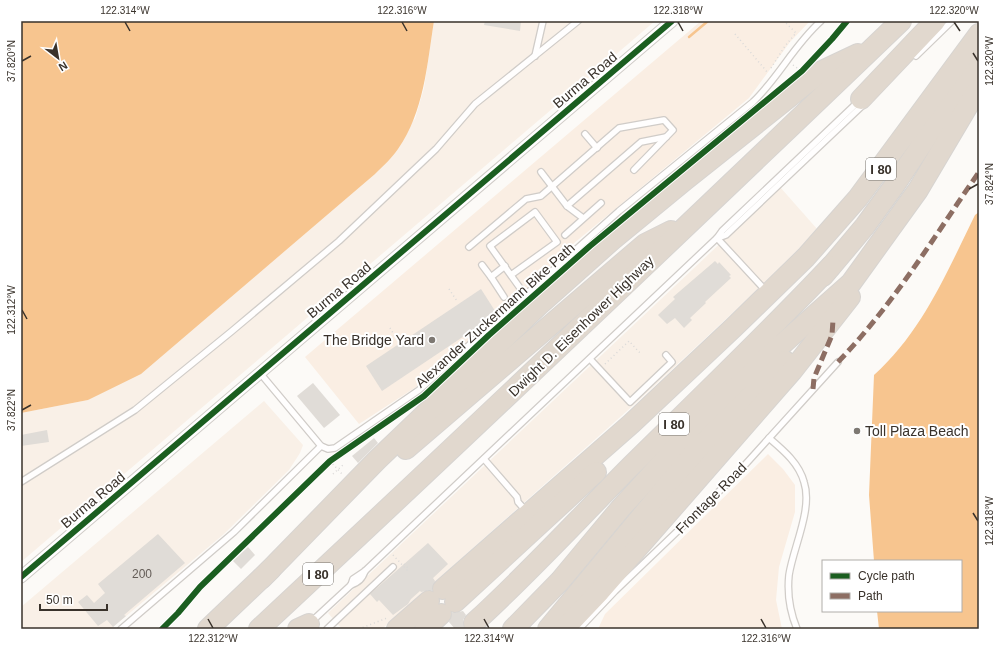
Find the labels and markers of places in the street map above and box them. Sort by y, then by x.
place label: The Bridge Yard [323,332,424,348]
marker: The Bridge Yard [427,335,437,345]
place label: Toll Plaza Beach [865,423,969,439]
marker: Toll Plaza Beach [852,426,862,436]

